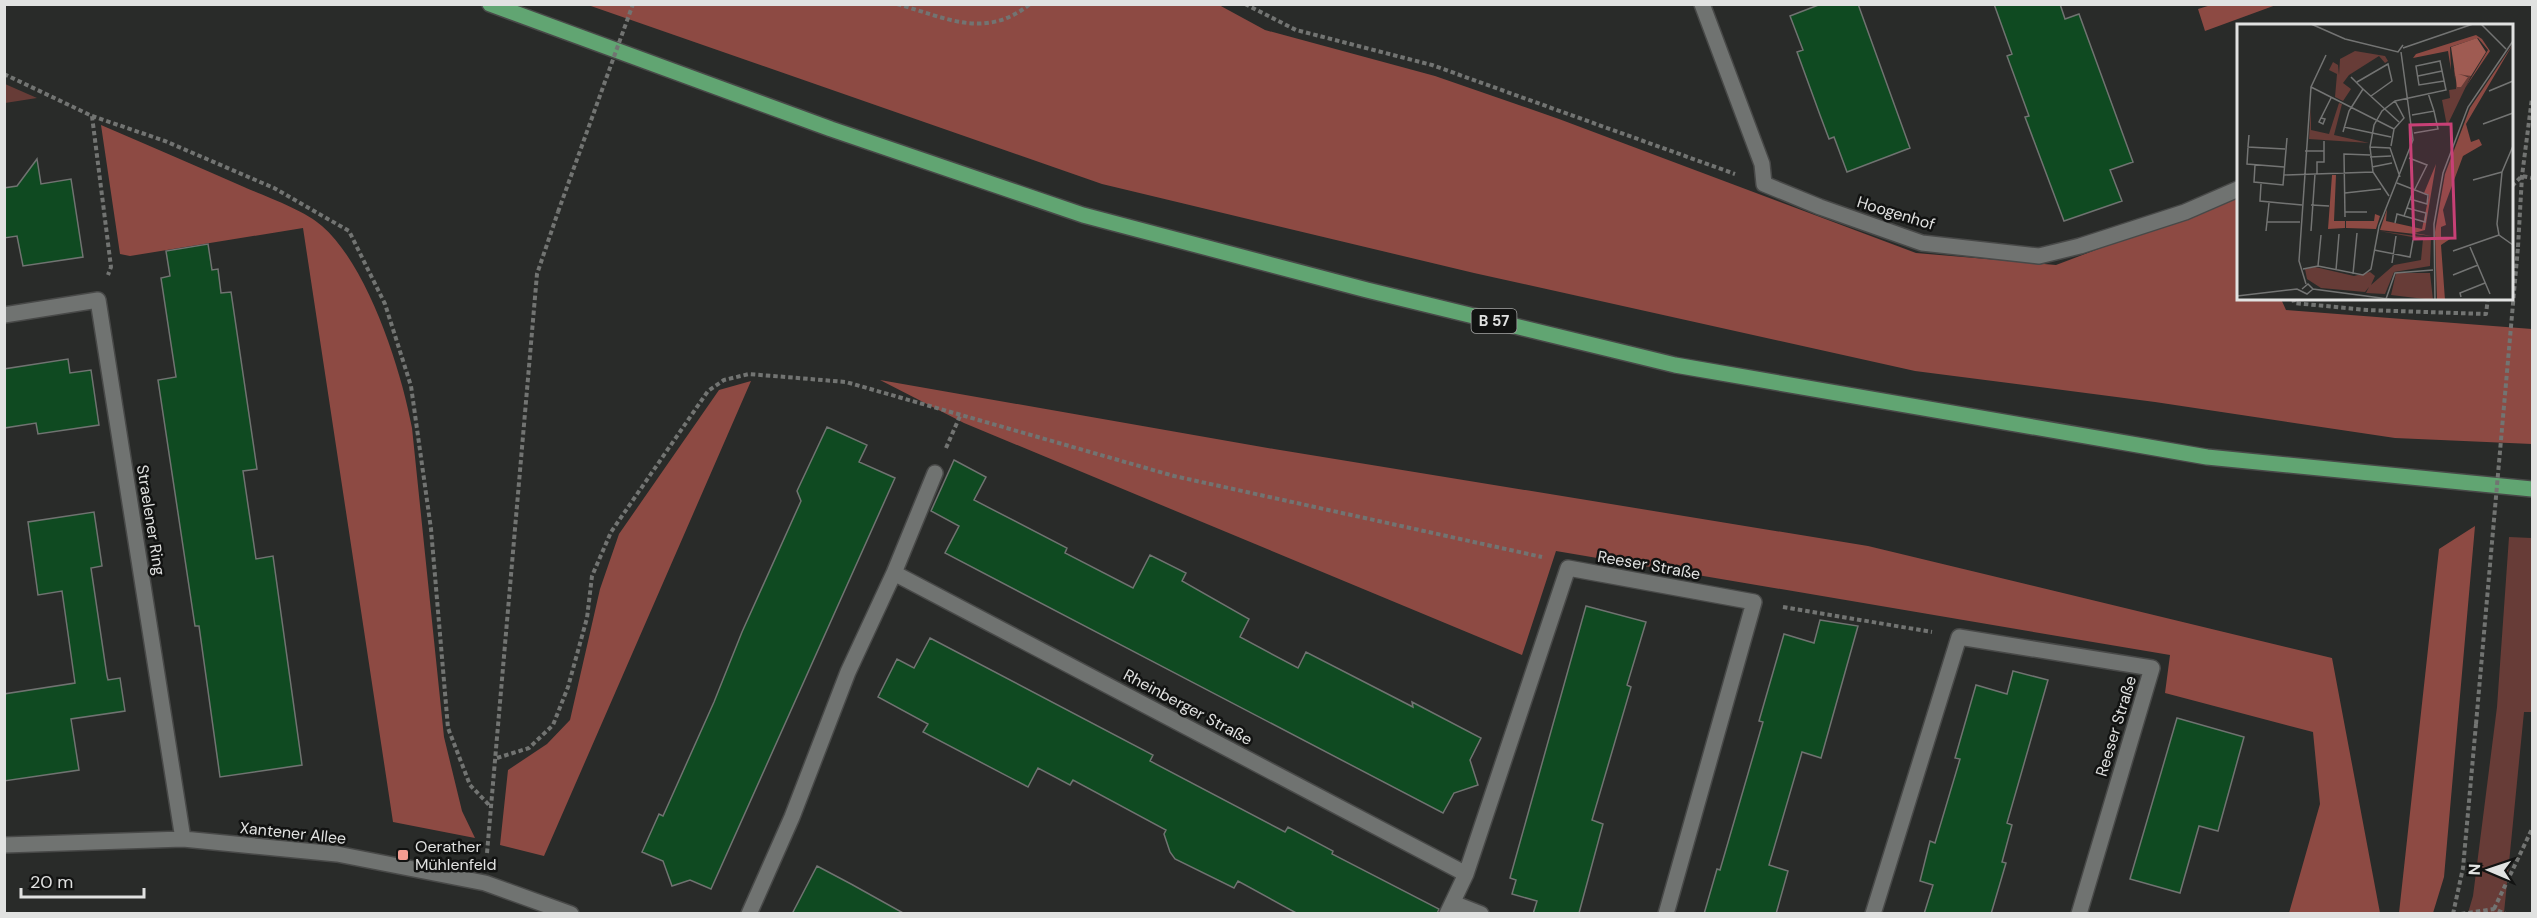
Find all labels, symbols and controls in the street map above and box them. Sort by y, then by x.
inset map [2237,24,2513,300]
street label: Hoogenhof [1854,191,1938,235]
road number: B 57 [1472,309,1516,333]
street label: Straelener Ring [132,463,170,577]
street label: Reeser Straße [1596,546,1702,584]
street label: Rheinberger Straße [1120,664,1256,750]
street label: Reeser Straße [2091,673,2141,779]
street label: Xantener Allee [239,817,347,849]
place label: Oerather Mühlenfeld [415,836,496,875]
north arrow [2459,840,2519,900]
marker: Oerather Mühlenfeld [396,848,410,862]
scale bar [21,861,144,899]
text: N [2464,863,2485,876]
text: 20 m [30,870,73,894]

